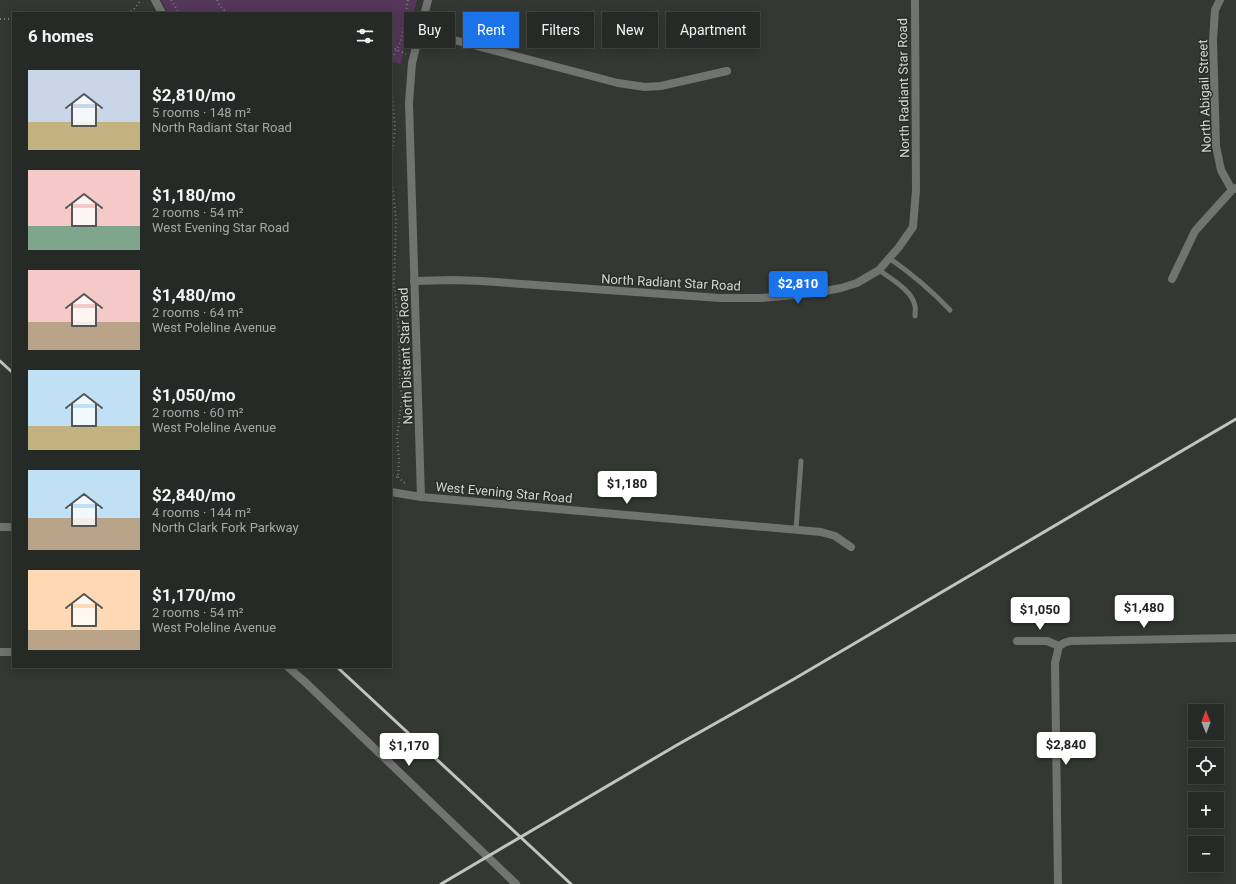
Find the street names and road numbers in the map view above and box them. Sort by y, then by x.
street label: North Radiant Star Road [895,18,912,158]
street label: North Abigail Street [1195,39,1214,153]
street label: North Radiant Star Road [601,271,741,294]
street label: North Distant Star Road [396,287,415,425]
street label: West Evening Star Road [435,479,573,506]

